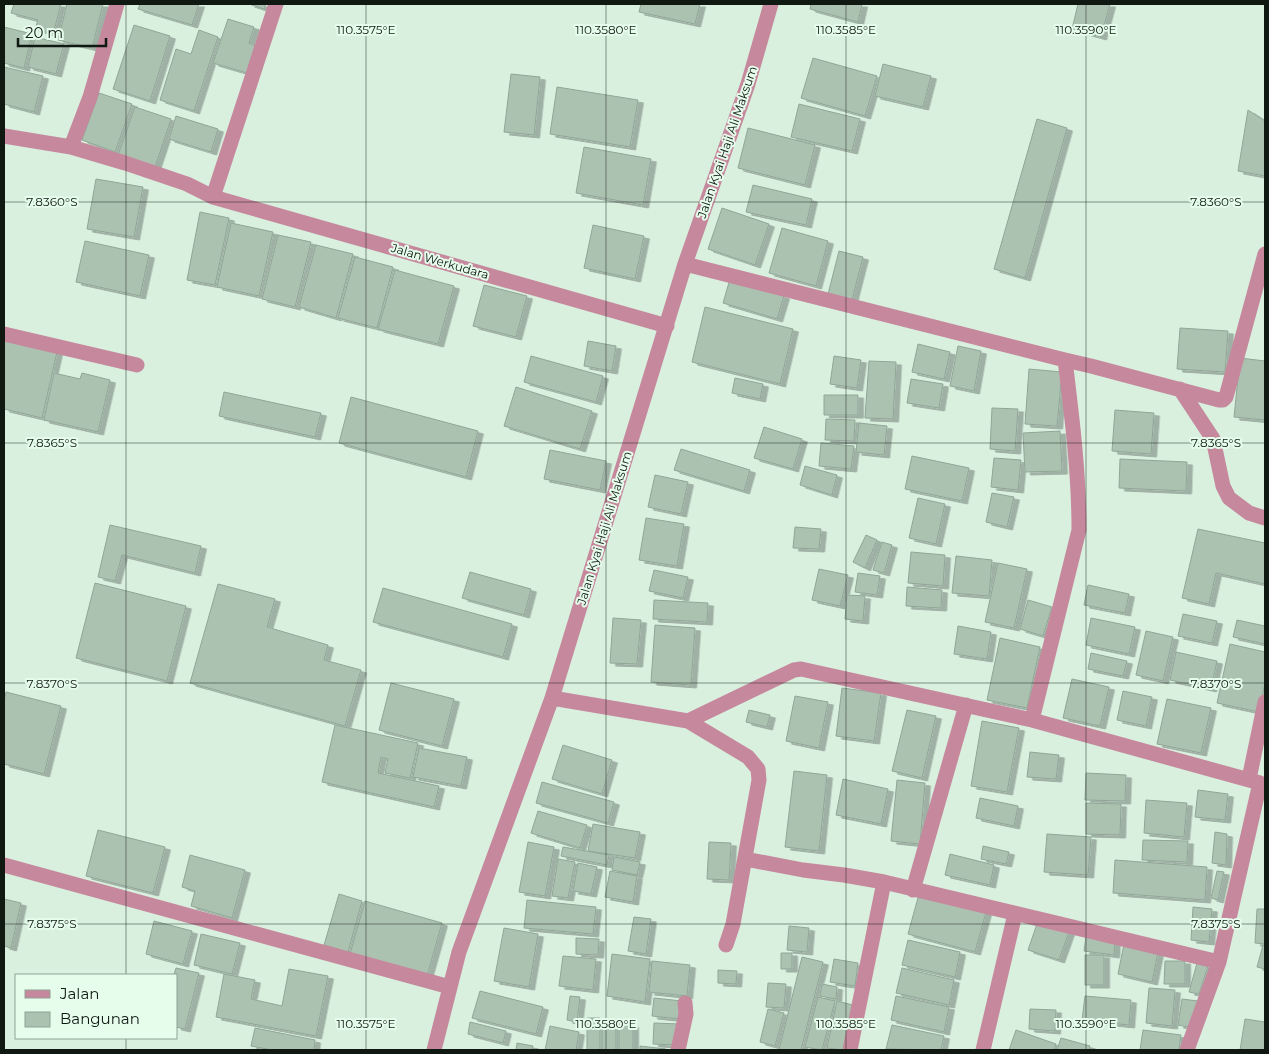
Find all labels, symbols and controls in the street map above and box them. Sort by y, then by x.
scale bar [18,15,105,47]
text: 110.3575°E [337,22,395,37]
text: 110.3580°E [575,22,637,37]
text: 110.3585°E [816,22,876,37]
text: 110.3590°E [1056,22,1116,37]
text: 20 m [25,23,63,42]
street label: Jalan Kyai Haji Ali Maksum [694,64,760,221]
text: 7.8360°S [26,194,78,209]
text: 7.8360°S [1190,194,1242,209]
street label: Jalan Werkudara [388,240,491,282]
text: 7.8365°S [27,435,77,450]
text: 7.8365°S [1191,435,1241,450]
street label: Jalan Kyai Haji Ali Maksum [573,449,635,608]
text: 7.8370°S [27,676,77,691]
text: 7.8370°S [1191,676,1241,691]
text: 7.8375°S [27,916,77,931]
text: 7.8375°S [1191,916,1241,931]
legend [15,974,178,1039]
text: Jalan [59,984,99,1003]
text: Bangunan [60,1009,140,1028]
text: 110.3575°E [337,1016,395,1031]
text: 110.3580°E [575,1016,637,1031]
text: 110.3585°E [816,1016,876,1031]
text: 110.3590°E [1056,1016,1116,1031]

